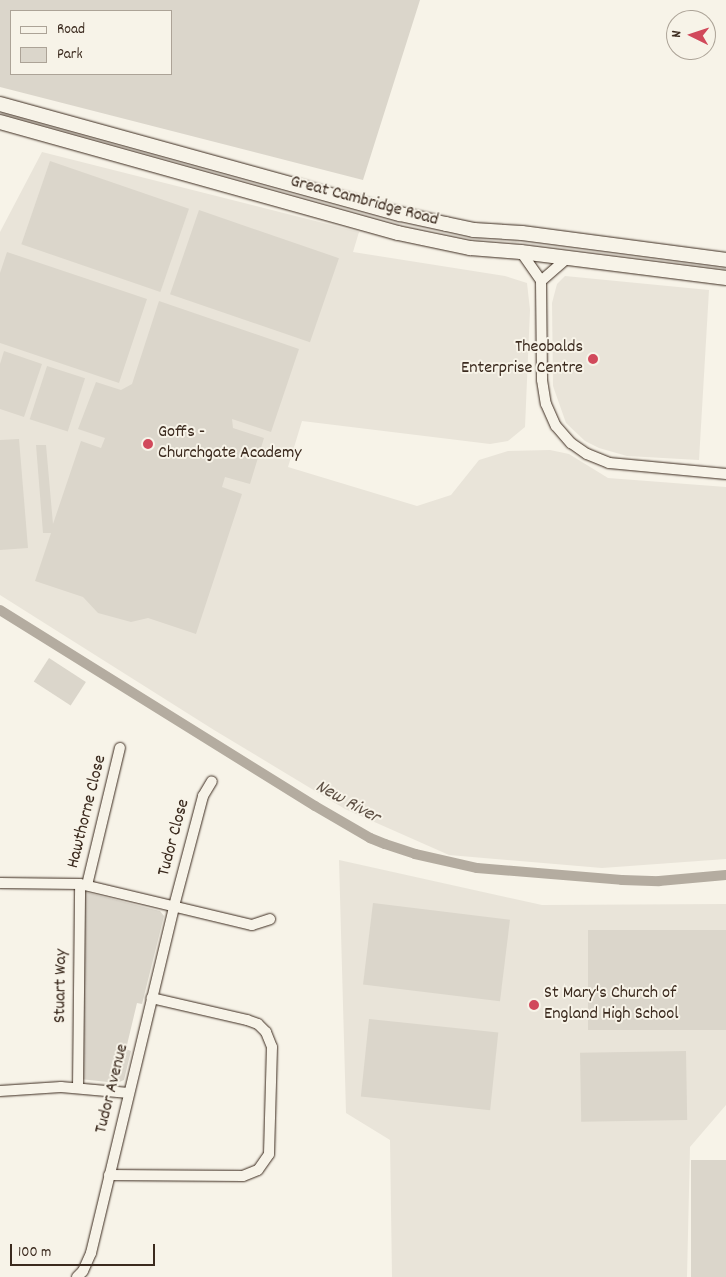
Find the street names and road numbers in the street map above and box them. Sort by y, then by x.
street label: Great Cambridge Road [288,172,440,232]
street label: Hawthorne Close [64,753,112,871]
street label: Tudor Close [154,797,196,879]
street label: Stuart Way [51,949,73,1023]
street label: Tudor Avenue [91,1042,135,1136]

